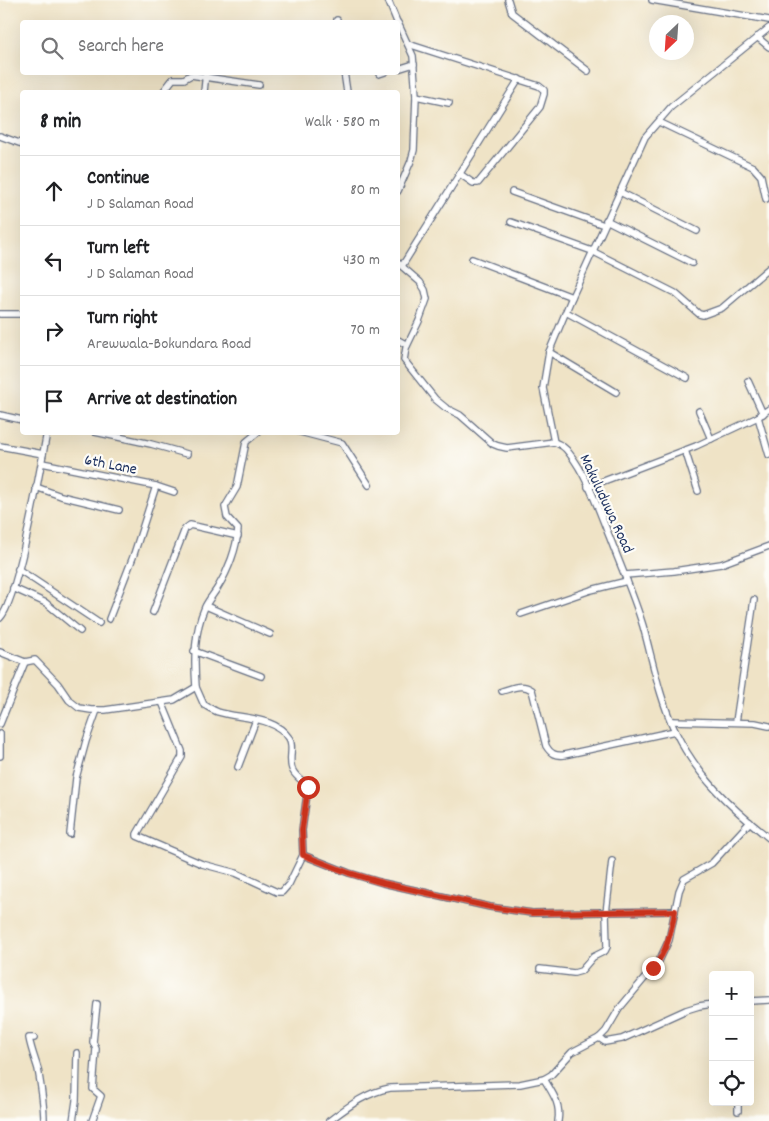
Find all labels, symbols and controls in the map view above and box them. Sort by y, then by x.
north arrow [649,15,694,60]
search box [20,20,400,75]
icon: search [38,34,66,62]
text: Search here [78,34,164,61]
text: 8 min [40,108,81,138]
text: Walk · 580 m [305,111,380,134]
text: Continue [87,166,149,193]
icon: ahead [40,177,68,205]
text: 80 m [350,179,380,202]
text: J D Salaman Road [87,193,194,216]
text: Turn left [87,236,150,263]
icon: left [40,247,68,275]
text: 430 m [343,249,380,272]
text: J D Salaman Road [87,263,194,286]
text: Turn right [87,306,158,333]
icon: right [40,317,68,345]
text: 70 m [350,319,380,342]
text: Arewwala-Bokundara Road [87,333,251,356]
icon: arrive [40,387,68,415]
text: Arrive at destination [87,387,237,414]
street label: 6th Lane [82,449,139,482]
street label: Makuluduwa Road [573,451,639,557]
route start [297,776,320,799]
route end [642,957,665,980]
map controls [709,971,754,1106]
button: + [709,971,754,1016]
button: − [709,1016,754,1061]
button: locate [709,1061,754,1106]

